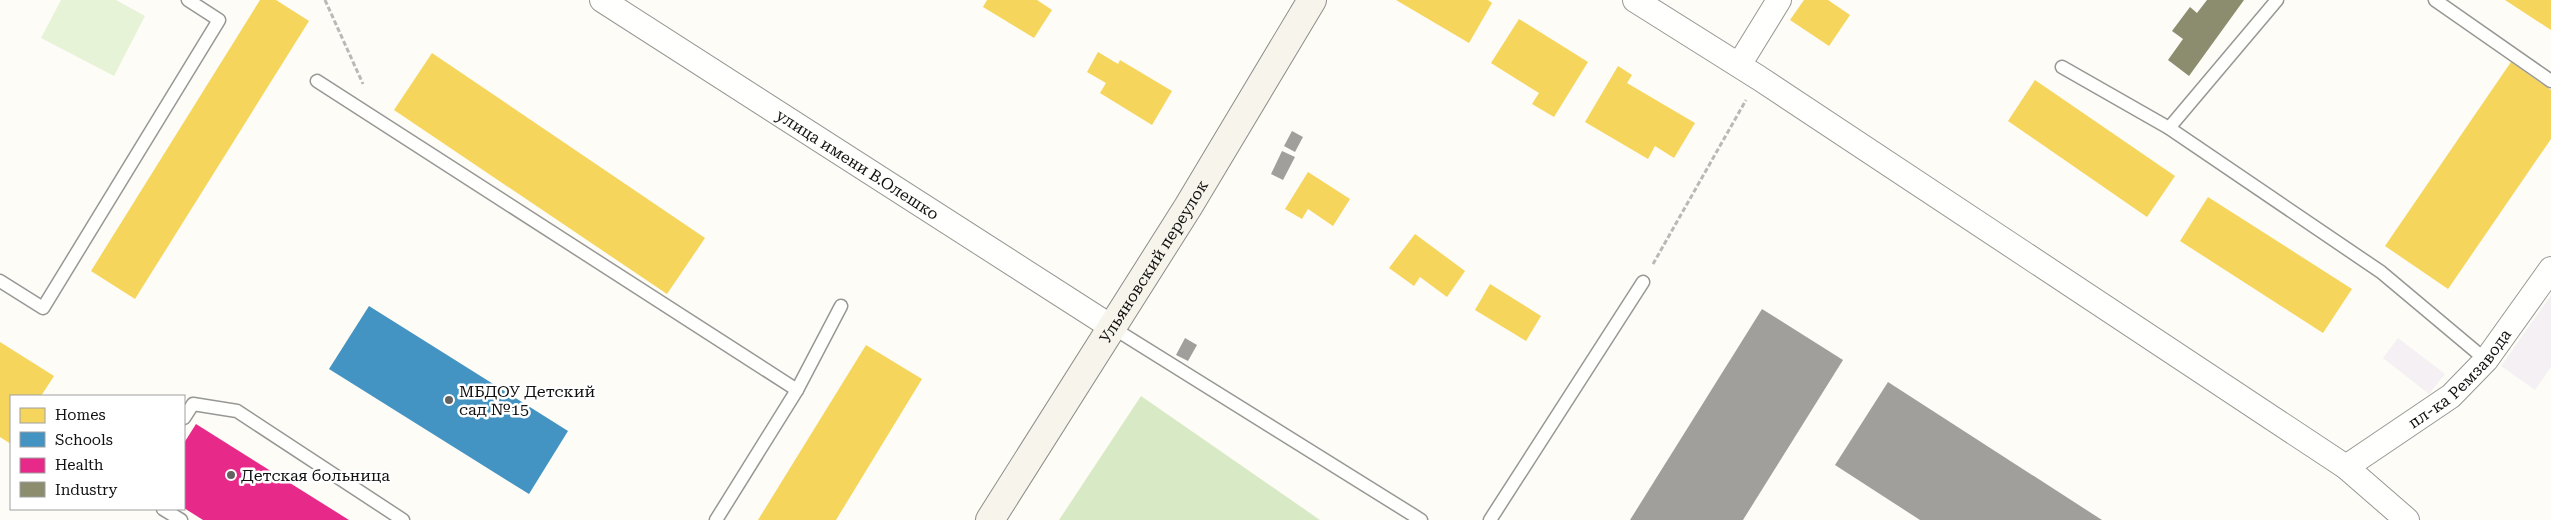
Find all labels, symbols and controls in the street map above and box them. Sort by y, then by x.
street label: улица имени В.Олешко [773,105,943,224]
street label: Ульяновский переулок [1095,177,1212,347]
street label: пл-ка Ремзавода [2405,325,2515,432]
place label: МБДОУ Детский сад №15 [459,382,595,419]
marker: МБДОУ Детский сад №15 [443,394,455,406]
legend [10,395,185,510]
text: Homes [55,406,106,424]
text: Schools [55,431,113,449]
text: Health [55,456,104,474]
place label: Детская больница [241,466,390,485]
marker: Детская больница [225,469,237,481]
text: Industry [55,481,117,499]

